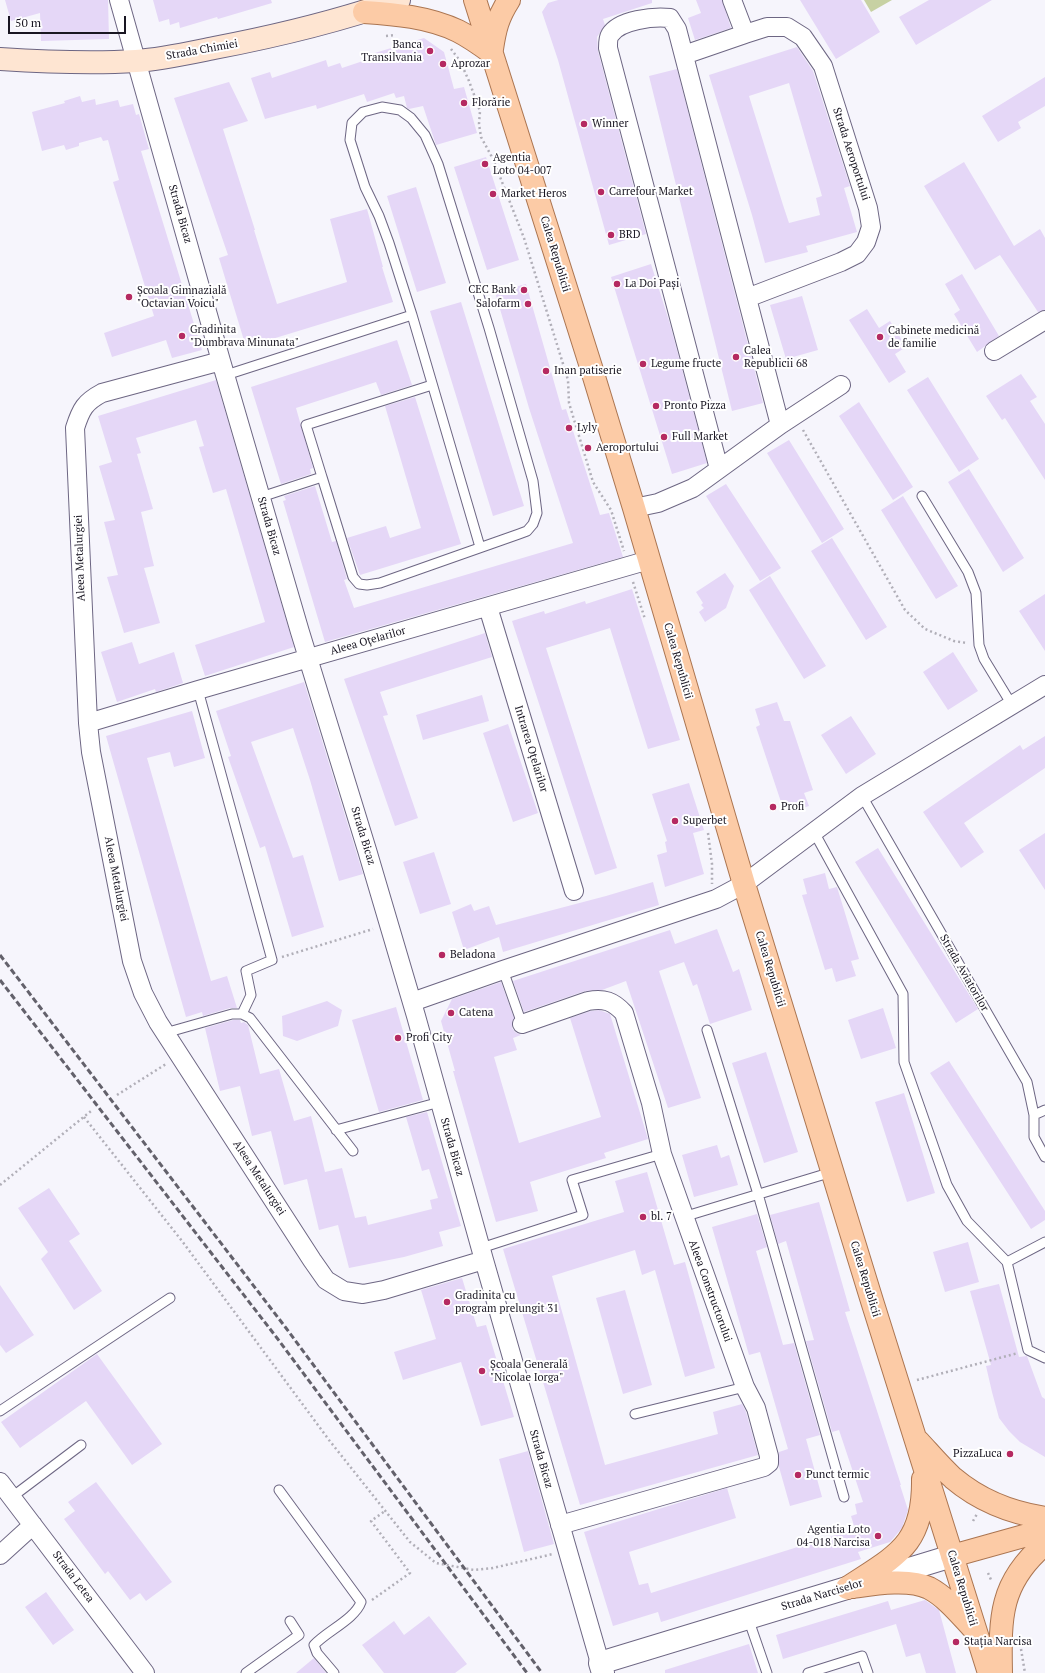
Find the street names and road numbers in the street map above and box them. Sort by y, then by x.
street label: Strada Chimiei [165,37,239,63]
street label: Strada Aeroportului [830,106,872,202]
street label: Strada Bicaz [165,183,195,245]
street label: Calea Republicii [537,214,573,294]
street label: Strada Bicaz [254,495,284,557]
street label: Aleea Metalurgiei [72,514,88,602]
street label: Calea Republicii [661,621,695,701]
street label: Aleea Oțelarilor [329,624,407,658]
street label: Intrarea Oțelarilor [512,704,550,794]
street label: Strada Bicaz [348,805,378,867]
street label: Aleea Metalurgiei [101,835,131,923]
street label: Calea Republicii [752,929,788,1009]
street label: Strada Aviatorilor [937,932,991,1014]
street label: Strada Bicaz [437,1116,467,1178]
street label: Aleea Metalurgiei [230,1138,288,1218]
street label: Aleea Constructorului [685,1238,735,1344]
street label: Calea Republicii [847,1239,883,1319]
street label: Strada Bicaz [526,1428,556,1490]
street label: Calea Republicii [944,1548,980,1628]
street label: Strada Letea [49,1549,97,1605]
street label: Strada Narciselor [780,1576,864,1614]

